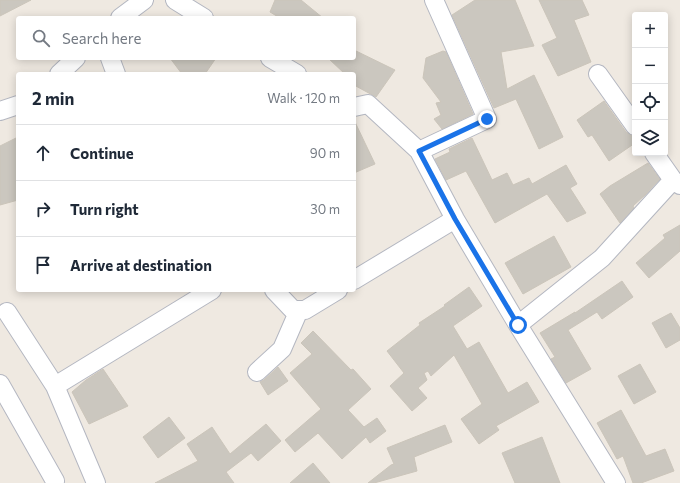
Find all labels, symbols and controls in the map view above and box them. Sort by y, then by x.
map controls [632,12,668,156]
button: + [632,12,668,48]
search box [16,16,356,60]
icon: search [30,27,52,49]
text: Search here [62,29,141,47]
button: − [632,48,668,84]
button: locate [632,84,668,120]
text: 2 min [32,88,74,109]
text: Walk · 120 m [267,90,340,106]
route end [478,110,496,128]
button: layers [632,120,668,156]
icon: ahead [32,142,54,164]
text: Continue [70,144,134,162]
text: 90 m [310,145,340,161]
icon: right [32,198,54,220]
text: Turn right [70,200,139,218]
text: 30 m [310,201,340,217]
icon: arrive [32,254,54,276]
text: Arrive at destination [70,256,212,274]
route start [509,316,527,334]

